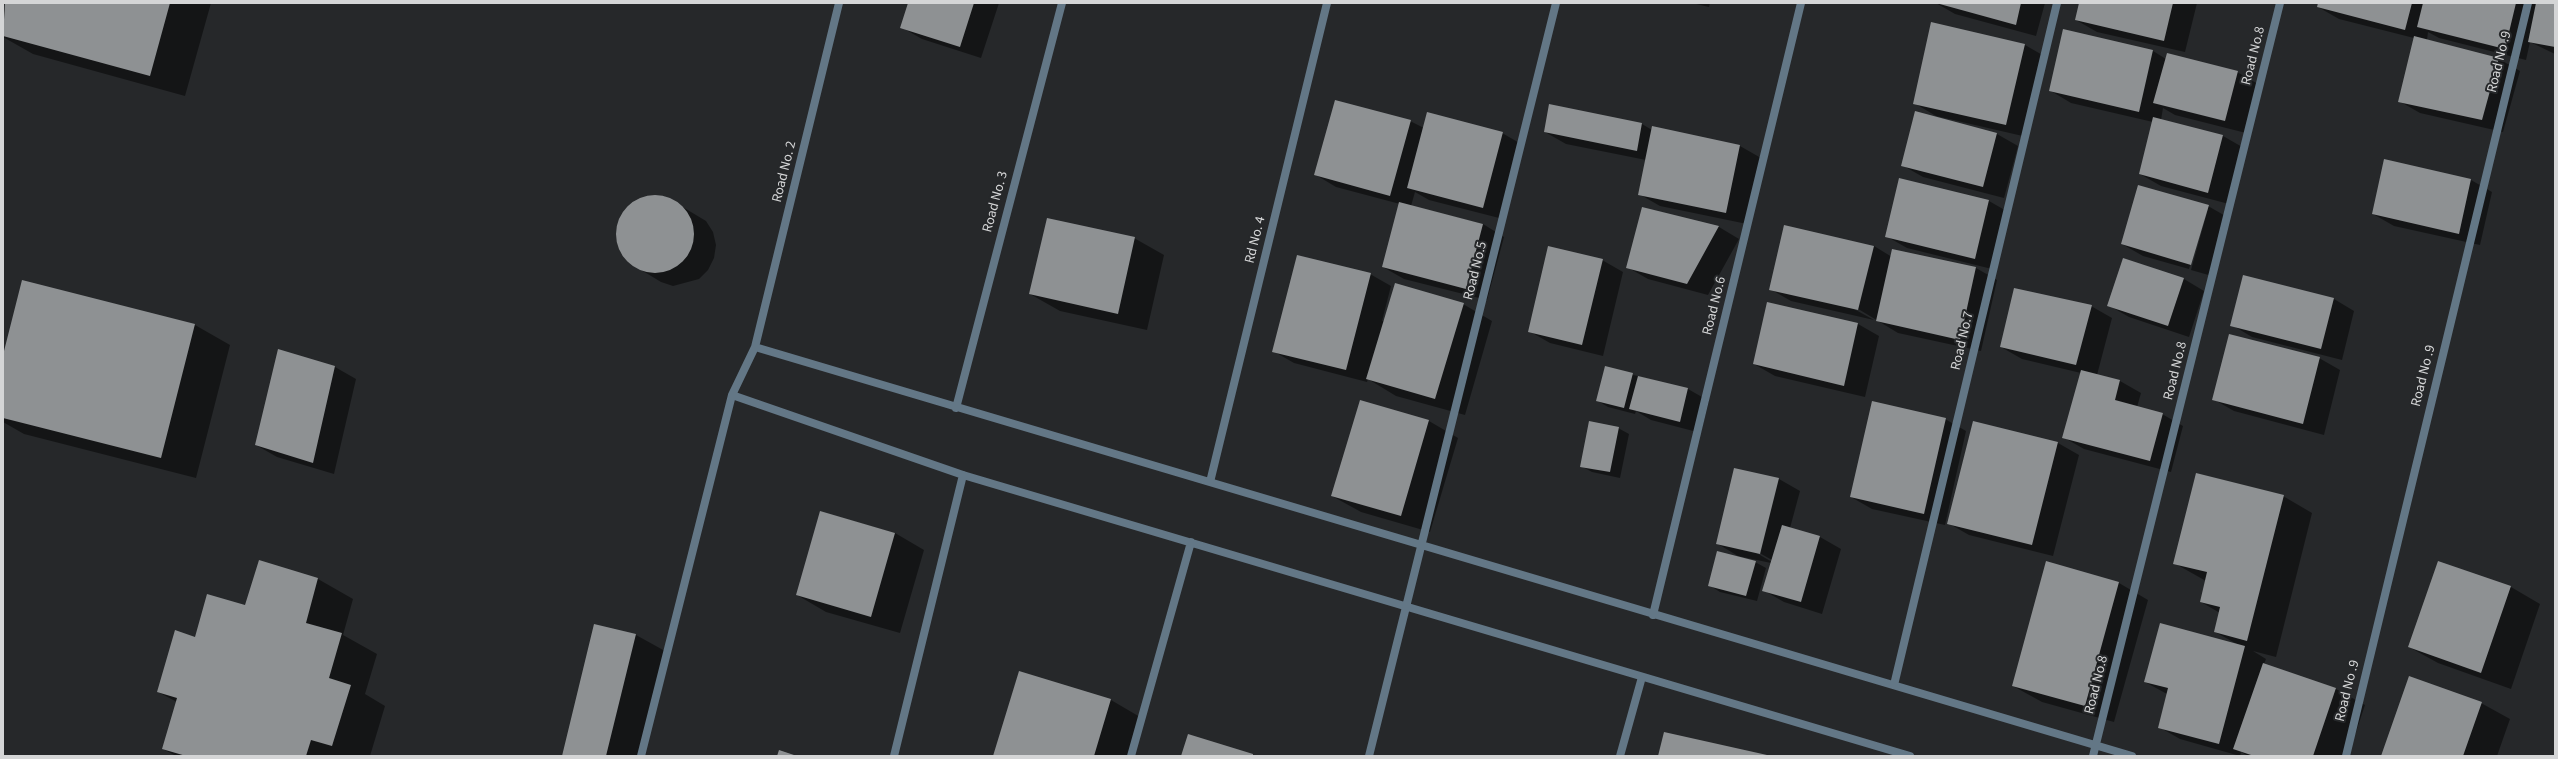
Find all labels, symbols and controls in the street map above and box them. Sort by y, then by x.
street label: Road No.8 [2239,25,2269,87]
street label: Road No .9 [2484,30,2516,94]
street label: Road No. 2 [769,140,801,204]
street label: Road No. 3 [980,170,1012,234]
street label: Rd No. 4 [1242,215,1270,265]
street label: Road No.5 [1461,240,1491,302]
street label: Road No.6 [1700,275,1730,337]
street label: Road No.7 [1948,310,1978,372]
street label: Road No.8 [2161,340,2191,402]
street label: Road No .9 [2408,344,2440,408]
street label: Road No.8 [2082,654,2112,716]
street label: Road No .9 [2332,659,2364,723]

